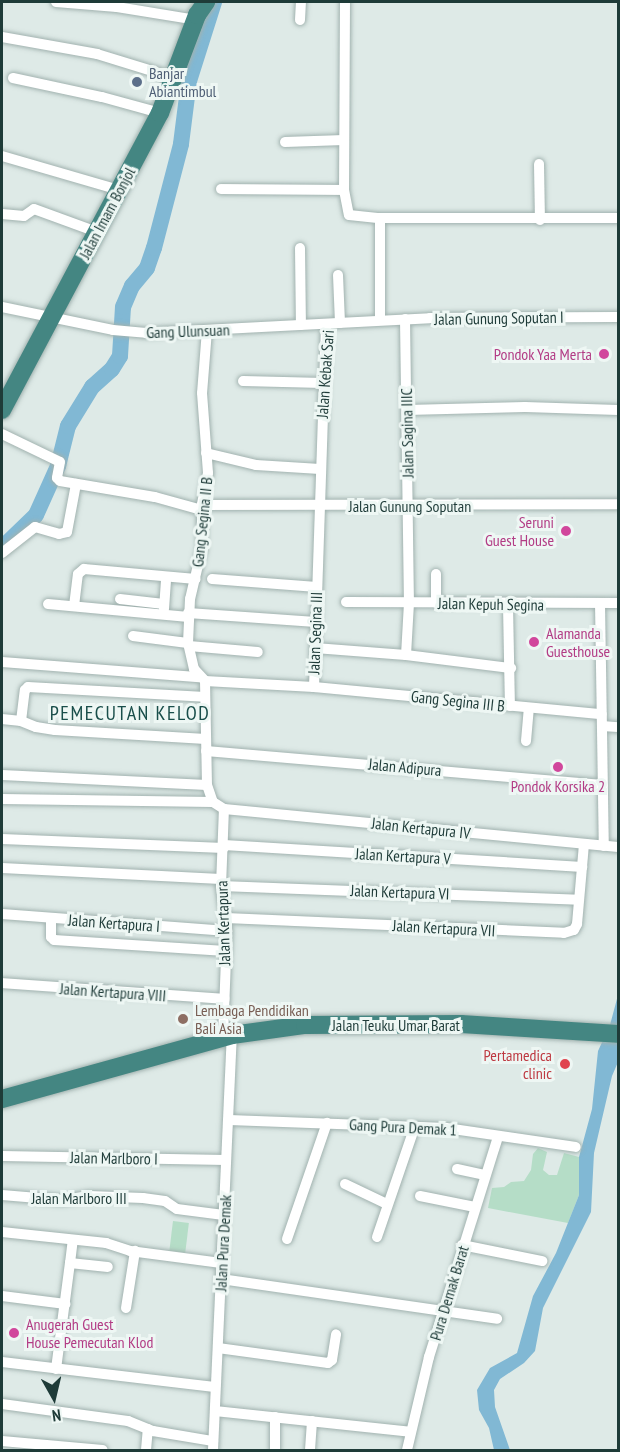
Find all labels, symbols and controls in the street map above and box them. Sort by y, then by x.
place label: Banjar Abiantimbul [149,63,216,101]
marker: Banjar Abiantimbul [130,75,144,89]
street label: Jalan Imam Bonjol [75,164,139,262]
street label: Jalan Gunung Soputan I [434,307,564,329]
street label: Gang Ulunsuan [146,320,230,342]
street label: Jalan Kebak Sari [312,329,338,419]
place label: Pondok Yaa Merta [493,344,592,364]
marker: Pondok Yaa Merta [597,347,611,361]
street label: Jalan Sagina IIIC [397,388,417,478]
street label: Gang Segina II B [188,476,216,568]
street label: Jalan Gunung Soputan [349,496,471,516]
place label: Seruni Guest House [485,512,554,550]
marker: Seruni Guest House [559,524,573,538]
street label: Jalan Segina III [304,591,326,675]
street label: Jalan Kepuh Segina [438,593,544,615]
place label: Alamanda Guesthouse [546,623,610,661]
marker: Alamanda Guesthouse [527,635,541,649]
street label: Gang Segina III B [410,687,506,715]
district label: PEMECUTAN KELOD [50,701,210,725]
street label: Jalan Adipura [368,754,442,780]
marker: Pondok Korsika 2 [551,760,565,774]
place label: Pondok Korsika 2 [511,776,605,796]
street label: Jalan Kertapura IV [371,813,471,843]
street label: Jalan Kertapura V [355,844,451,868]
street label: Jalan Kertapura [212,880,234,966]
street label: Jalan Kertapura VI [350,881,450,903]
street label: Jalan Kertapura I [67,910,161,936]
street label: Jalan Kertapura VII [392,916,496,940]
street label: Jalan Kertapura VIII [59,979,167,1005]
place label: Lembaga Pendidikan Bali Asia [195,1000,309,1038]
marker: Lembaga Pendidikan Bali Asia [176,1012,190,1026]
street label: Jalan Teuku Umar Barat [332,1015,460,1035]
place label: Pertamedica clinic [484,1045,552,1083]
marker: Pertamedica clinic [556,1055,574,1073]
street label: Gang Pura Demak 1 [349,1115,457,1139]
street label: Jalan Marlboro I [70,1148,158,1168]
street label: Jalan Marlboro III [31,1188,127,1208]
street label: Jalan Pura Demak [211,1194,235,1292]
street label: Pura Demak Barat [425,1243,473,1343]
place label: Anugerah Guest House Pemecutan Klod [26,1314,153,1352]
marker: Anugerah Guest House Pemecutan Klod [7,1326,21,1340]
north arrow [24,1368,84,1428]
text: N [51,1405,62,1426]

